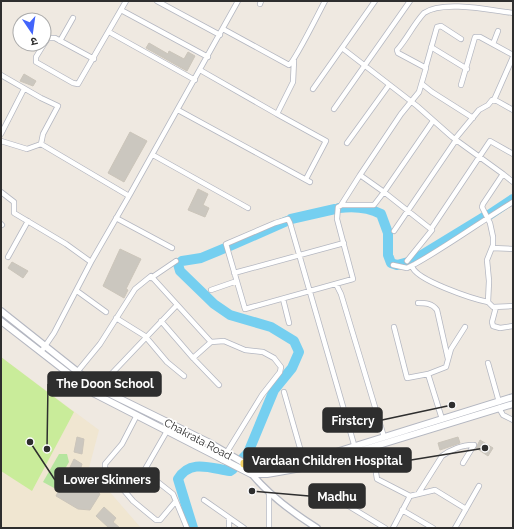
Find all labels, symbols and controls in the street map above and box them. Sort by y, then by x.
north arrow [12,12,52,52]
text: उ [29,34,39,48]
callout: The Doon School [48,372,161,396]
text: The Doon School [56,377,154,391]
callout: Firstcry [323,408,382,432]
text: Firstcry [331,414,375,428]
street label: Chakrata Road [162,416,234,463]
callout: Vardaan Children Hospital [244,448,411,472]
text: Vardaan Children Hospital [252,454,402,468]
callout: Lower Skinners [55,468,159,492]
text: Lower Skinners [63,473,151,487]
callout: Madhu [309,484,365,508]
text: Madhu [317,490,357,504]

